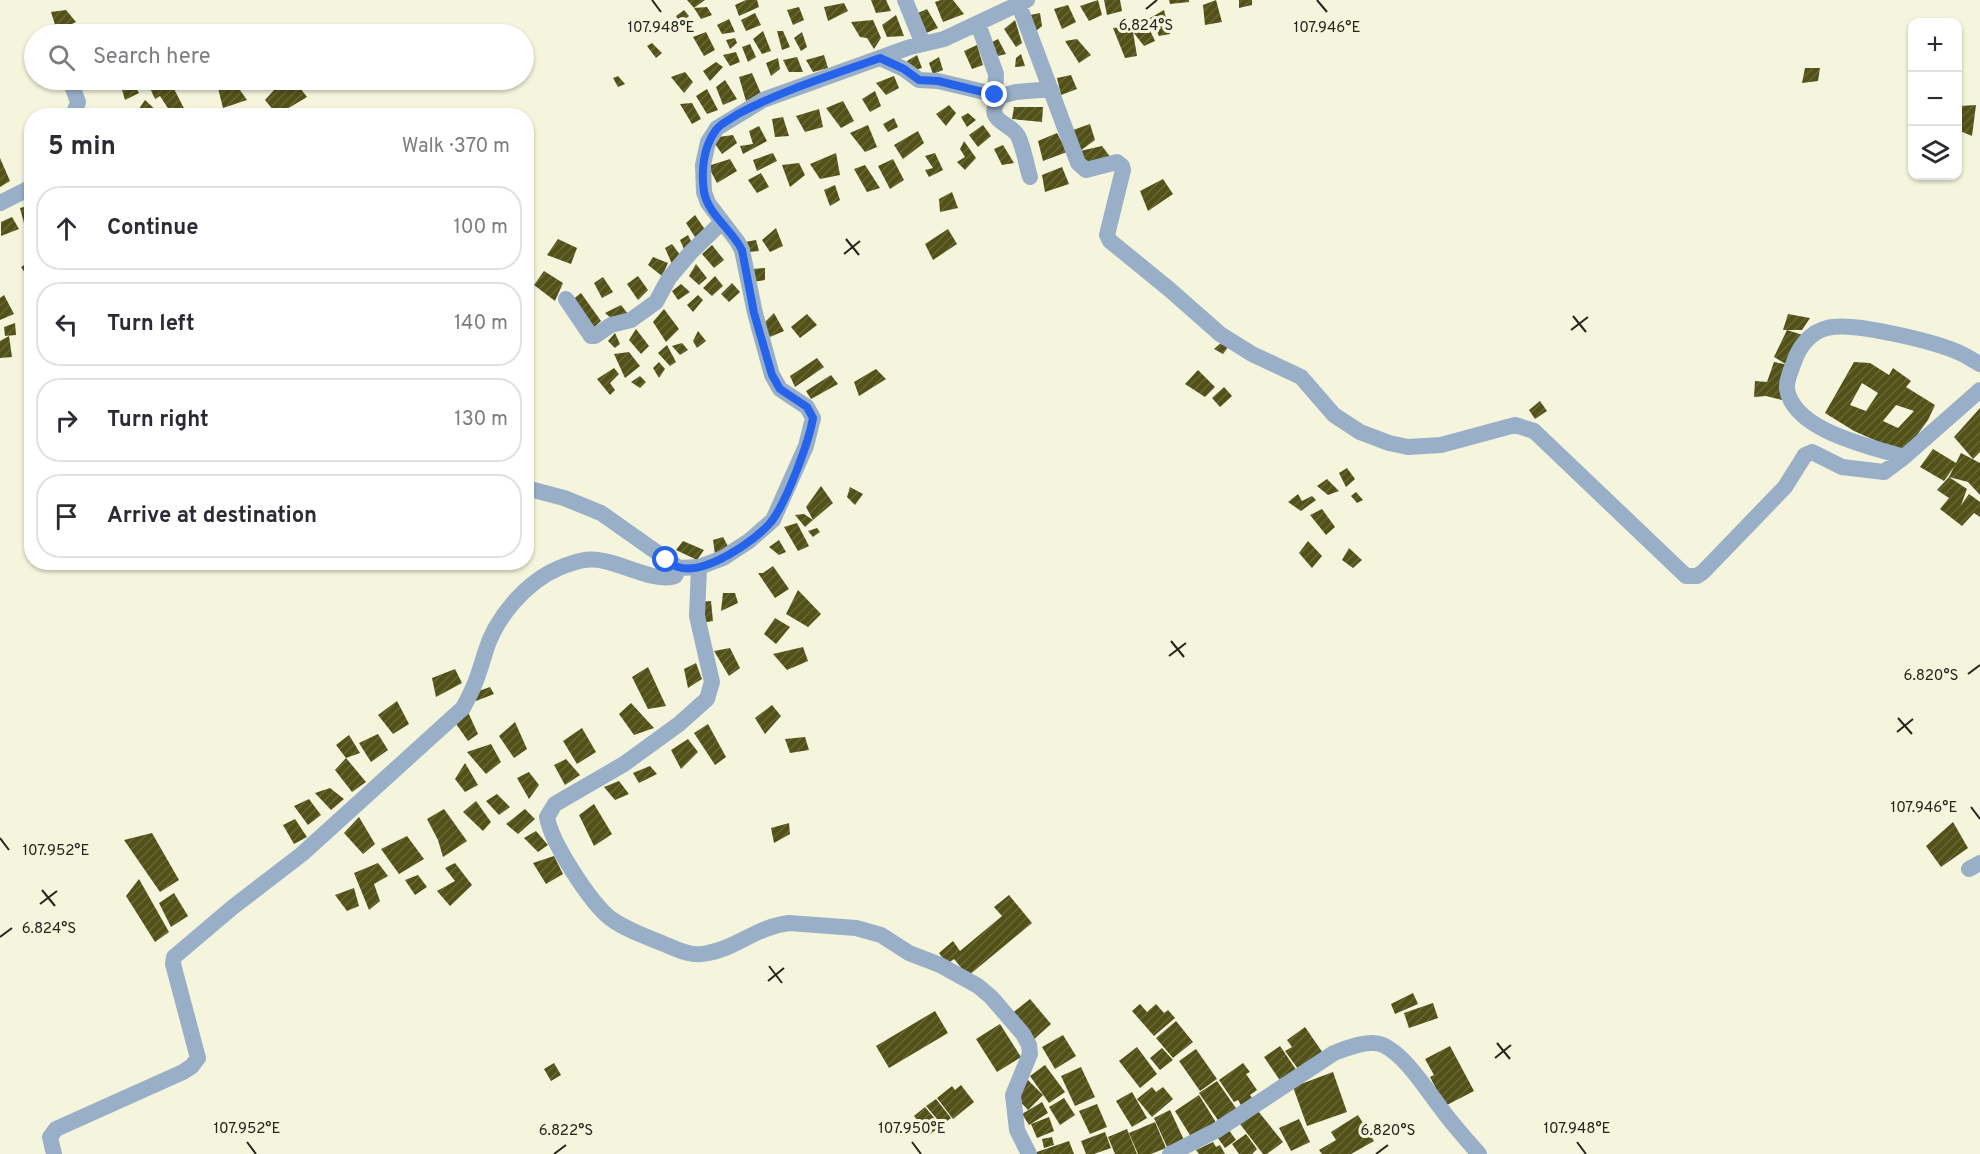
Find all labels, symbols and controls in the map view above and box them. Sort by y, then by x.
text: 6.824°S [1119,17,1173,36]
map controls [1908,18,1962,180]
button: + [1908,18,1962,72]
text: 107.948°E [627,19,695,38]
text: 107.946°E [1294,19,1360,38]
search box [24,24,534,90]
icon: search [45,41,78,74]
text: Search here [93,44,211,71]
button: − [1908,72,1962,126]
route end [981,81,1007,107]
button: layers [1908,126,1962,180]
text: 5 min [48,131,116,164]
text: Walk · 370 m [402,134,510,160]
icon: ahead [50,212,83,245]
text: Continue [107,215,198,242]
text: 100 m [453,215,508,241]
icon: left [50,308,83,341]
text: Turn left [107,311,195,338]
text: 140 m [454,311,508,337]
icon: right [50,404,83,437]
text: Turn right [107,407,209,434]
text: 130 m [454,407,508,433]
icon: arrive [50,500,83,533]
text: Arrive at destination [107,503,317,530]
route start [652,546,678,572]
text: 6.820°S [1903,667,1959,686]
text: 107.946°E [1891,799,1957,818]
text: 107.952°E [23,842,89,861]
text: 6.824°S [22,920,76,939]
text: 107.952°E [214,1120,280,1139]
text: 107.950°E [878,1120,946,1139]
text: 107.948°E [1543,1120,1611,1139]
text: 6.822°S [539,1122,593,1141]
text: 6.820°S [1360,1122,1416,1141]

